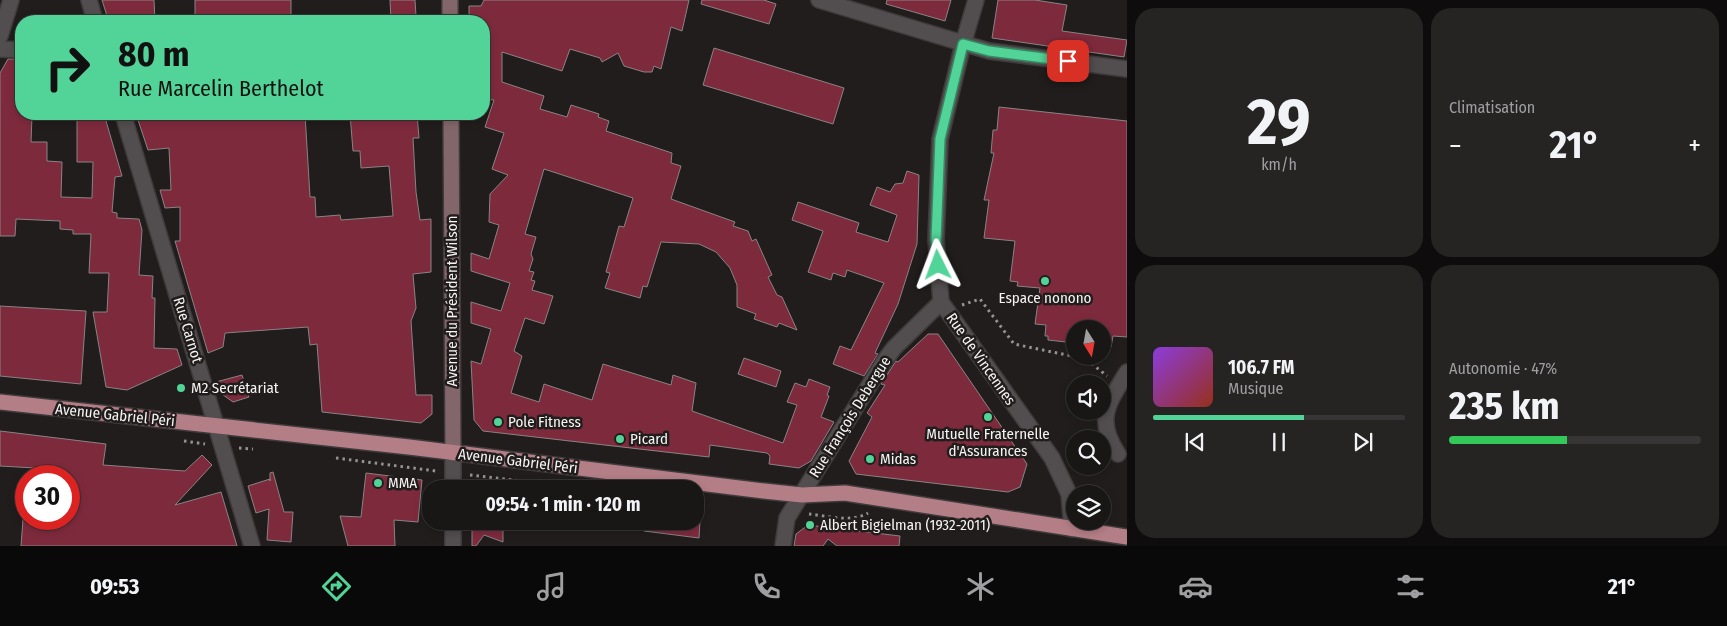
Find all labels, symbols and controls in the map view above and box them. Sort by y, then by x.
text: 80 m [118,33,190,75]
icon: right [35,35,100,100]
pin [1047,40,1089,82]
icon: arrive [1054,47,1082,75]
text: Rue Marcelin Berthelot [118,75,324,102]
text: 29 [1247,83,1311,161]
text: Climatisation [1449,98,1535,117]
text: 21° [1550,122,1600,168]
text: − [1449,129,1462,162]
text: + [1688,129,1701,162]
text: km/h [1261,155,1297,174]
street label: Avenue du Président Wilson [443,216,461,386]
position arrow [911,238,963,290]
marker: Espace nonono [1039,275,1051,287]
place label: Espace nonono [998,289,1092,307]
street label: Rue Carnot [169,295,207,365]
street label: Rue de Vincennes [943,309,1019,409]
north arrow [1066,320,1111,365]
map controls [1066,320,1111,530]
street label: Rue François Debergue [805,353,895,481]
text: 106.7 FM [1228,356,1294,379]
text: Autonomie · 47% [1449,359,1557,378]
button: sound [1066,375,1111,420]
place label: M2 Secrétariat [191,379,279,397]
text: Musique [1228,379,1283,398]
marker: M2 Secrétariat [175,382,187,394]
text: 235 km [1449,383,1559,429]
street label: Avenue Gabriel Péri [54,400,176,430]
marker: Mutuelle Fraternelle d'Assurances [982,411,994,423]
place label: Pole Fitness [508,413,581,431]
marker: Pole Fitness [492,416,504,428]
place label: Mutuelle Fraternelle d'Assurances [926,425,1050,460]
icon: previous [1181,428,1209,456]
icon: pause [1265,428,1293,456]
icon: next [1349,428,1377,456]
place label: Picard [630,430,668,448]
button: search [1066,430,1111,475]
marker: Picard [614,433,626,445]
street label: Avenue Gabriel Péri [457,445,579,477]
place label: Midas [880,450,916,468]
marker: Midas [864,453,876,465]
speed limit sign: 30 [15,465,80,530]
place label: MMA [388,474,417,492]
marker: MMA [372,477,384,489]
button: layers [1066,485,1111,530]
text: 09:54 · 1 min · 120 m [485,493,641,516]
place label: Albert Bigielman (1932-2011) [820,516,990,534]
marker: Albert Bigielman (1932-2011) [804,519,816,531]
icon: directions [319,569,354,604]
icon: music [534,569,569,604]
icon: phone [749,569,784,604]
icon: climate [963,569,998,604]
icon: car [1178,569,1213,604]
icon: filters [1393,569,1428,604]
text: 09:53 [90,573,139,600]
text: 21° [1608,573,1637,600]

